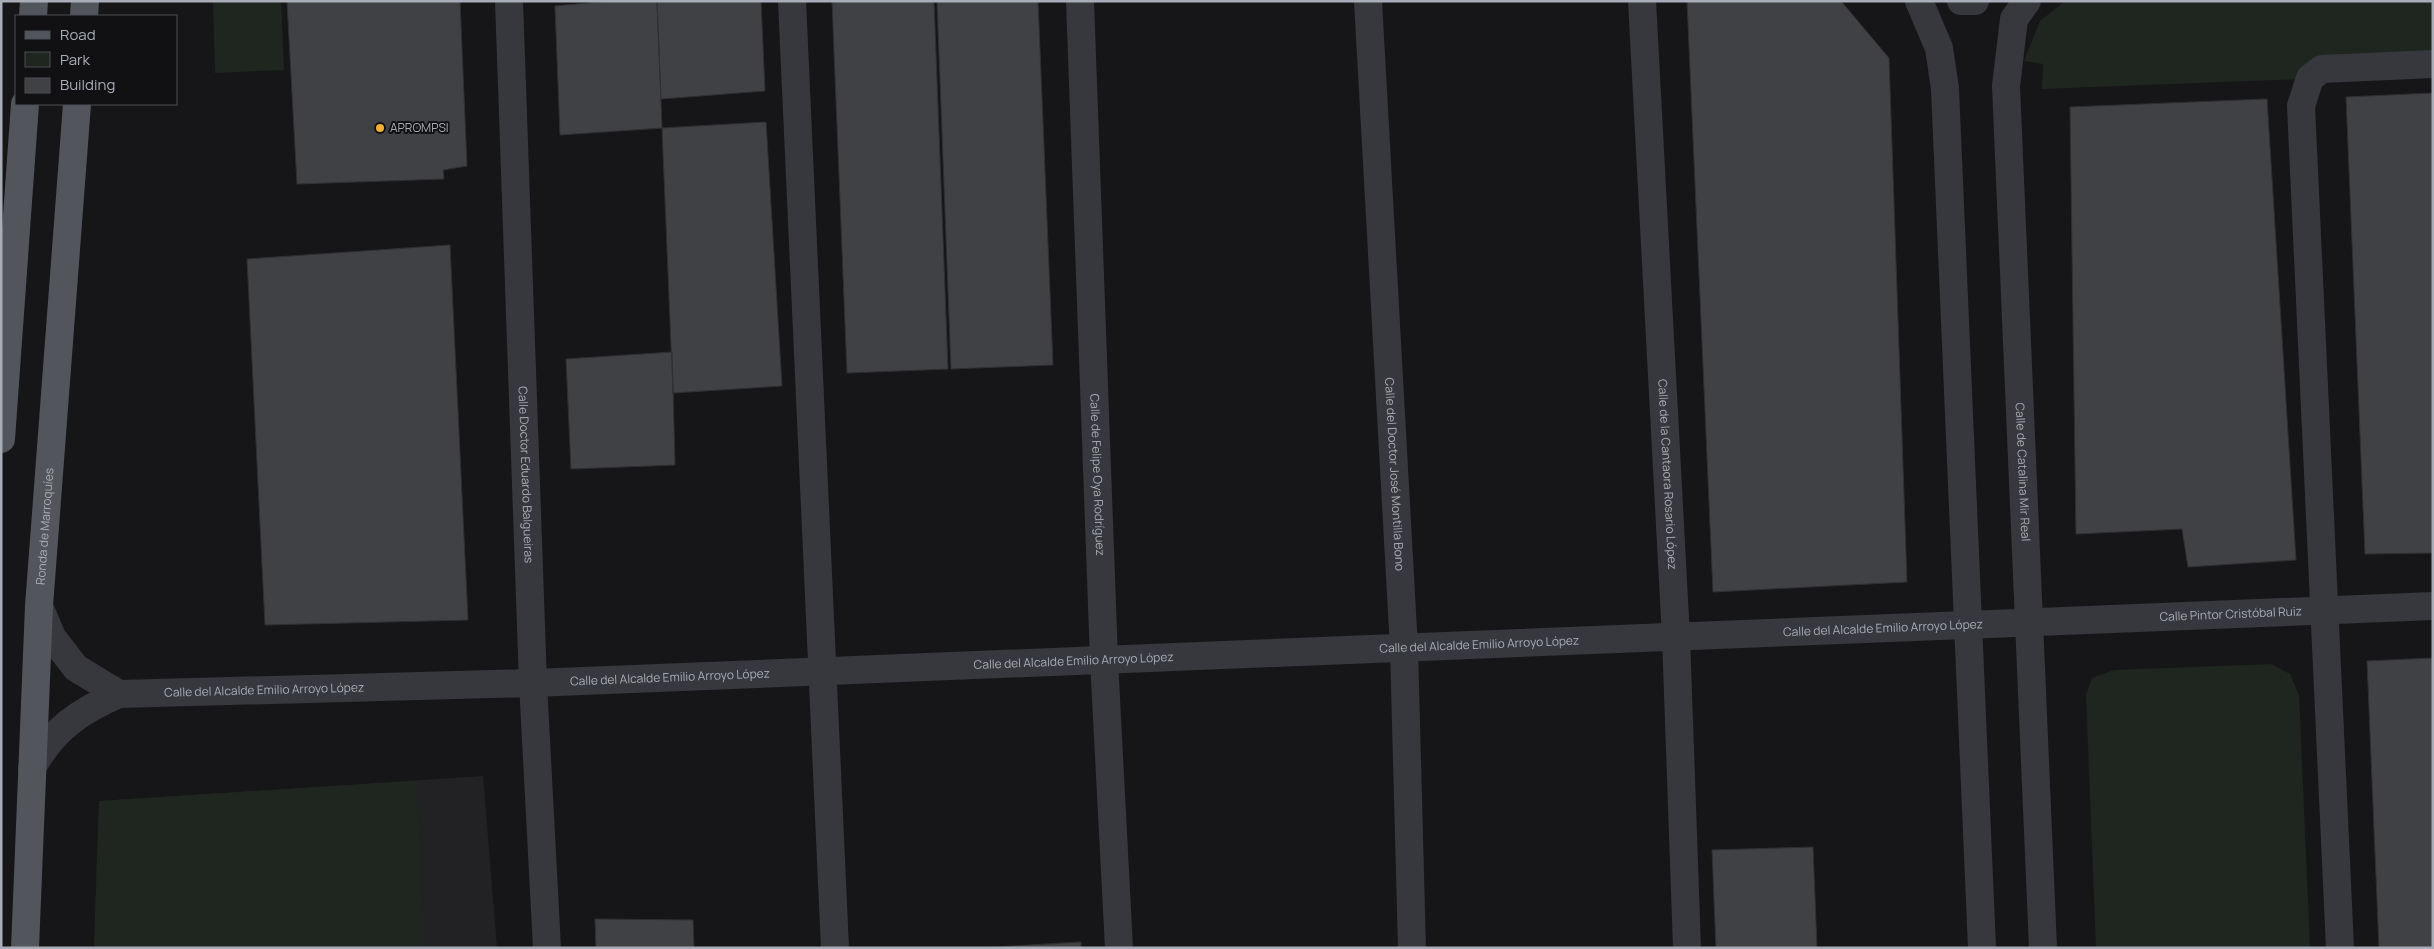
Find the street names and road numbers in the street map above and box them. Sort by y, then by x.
street label: Calle del Doctor José Montilla Bono [1381,377,1409,571]
street label: Calle de la Cantaora Rosario López [1654,379,1681,570]
street label: Calle Doctor Eduardo Balgueiras [515,386,538,564]
street label: Calle de Felipe Oya Rodríguez [1086,393,1109,556]
street label: Calle de Catalina Mir Real [2012,402,2035,542]
street label: Ronda de Marroquíes [32,467,57,586]
street label: Calle Pintor Cristóbal Ruiz [2159,602,2302,625]
street label: Calle del Alcalde Emilio Arroyo López [1783,615,1983,640]
street label: Calle del Alcalde Emilio Arroyo López [1379,632,1580,657]
street label: Calle del Alcalde Emilio Arroyo López [973,648,1174,673]
street label: Calle del Alcalde Emilio Arroyo López [570,664,770,689]
street label: Calle del Alcalde Emilio Arroyo López [164,678,364,701]

